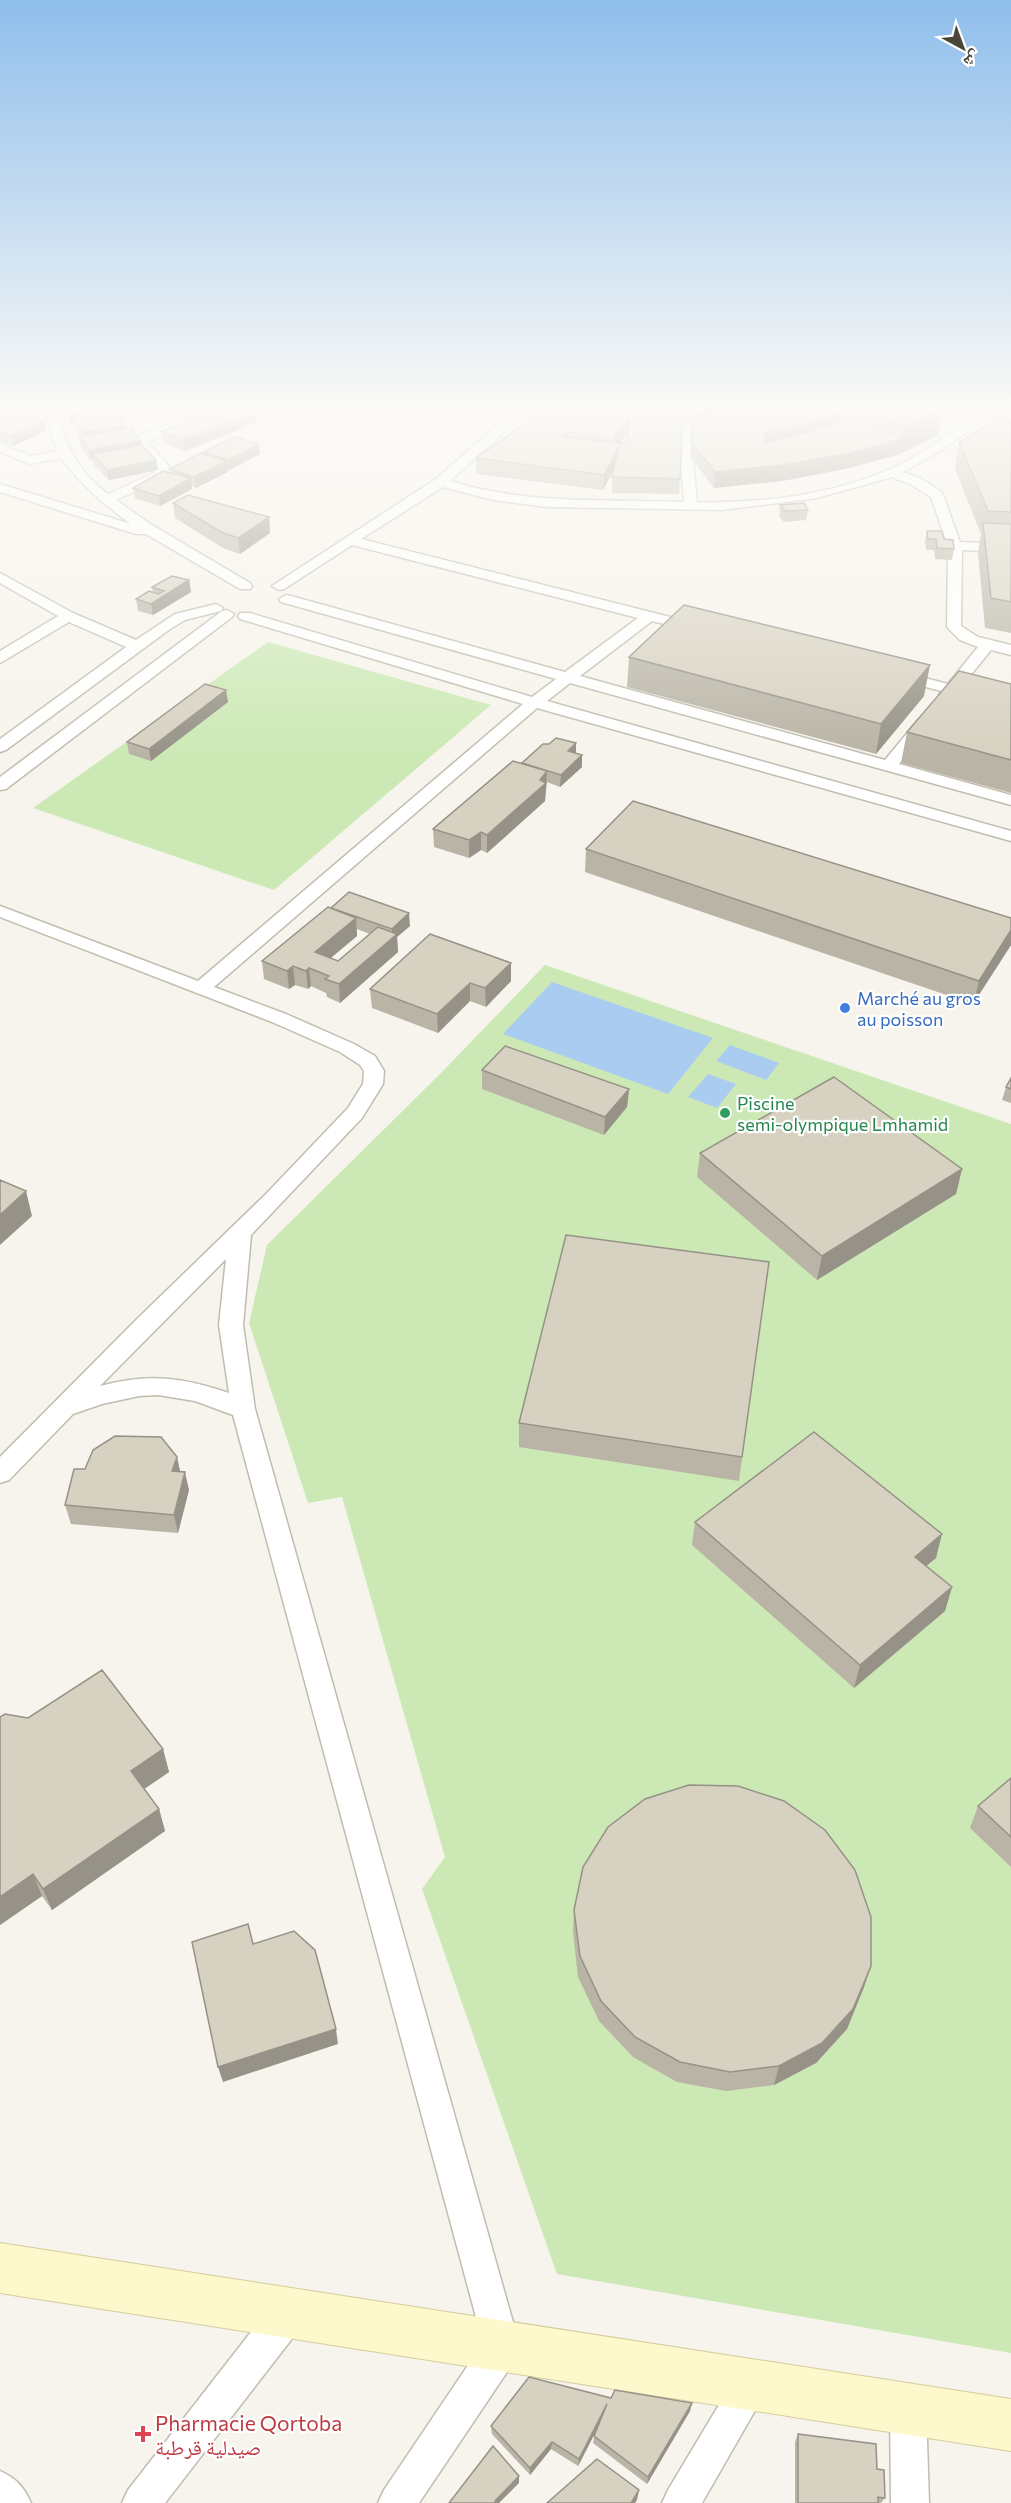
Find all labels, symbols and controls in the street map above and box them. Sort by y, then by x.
north arrow [933,18,993,78]
text: ش [960,46,986,72]
place label: Marché au gros au poisson [857,987,981,1030]
marker: Marché au gros au poisson [838,1001,852,1015]
place label: Piscine semi-olympique Lmhamid [737,1092,948,1135]
marker: Piscine semi-olympique Lmhamid [718,1106,732,1120]
place label: Pharmacie Qortoba صيدلية قرطبة [155,2410,342,2459]
marker: Pharmacie Qortoba صيدلية قرطبة [136,2427,150,2441]

